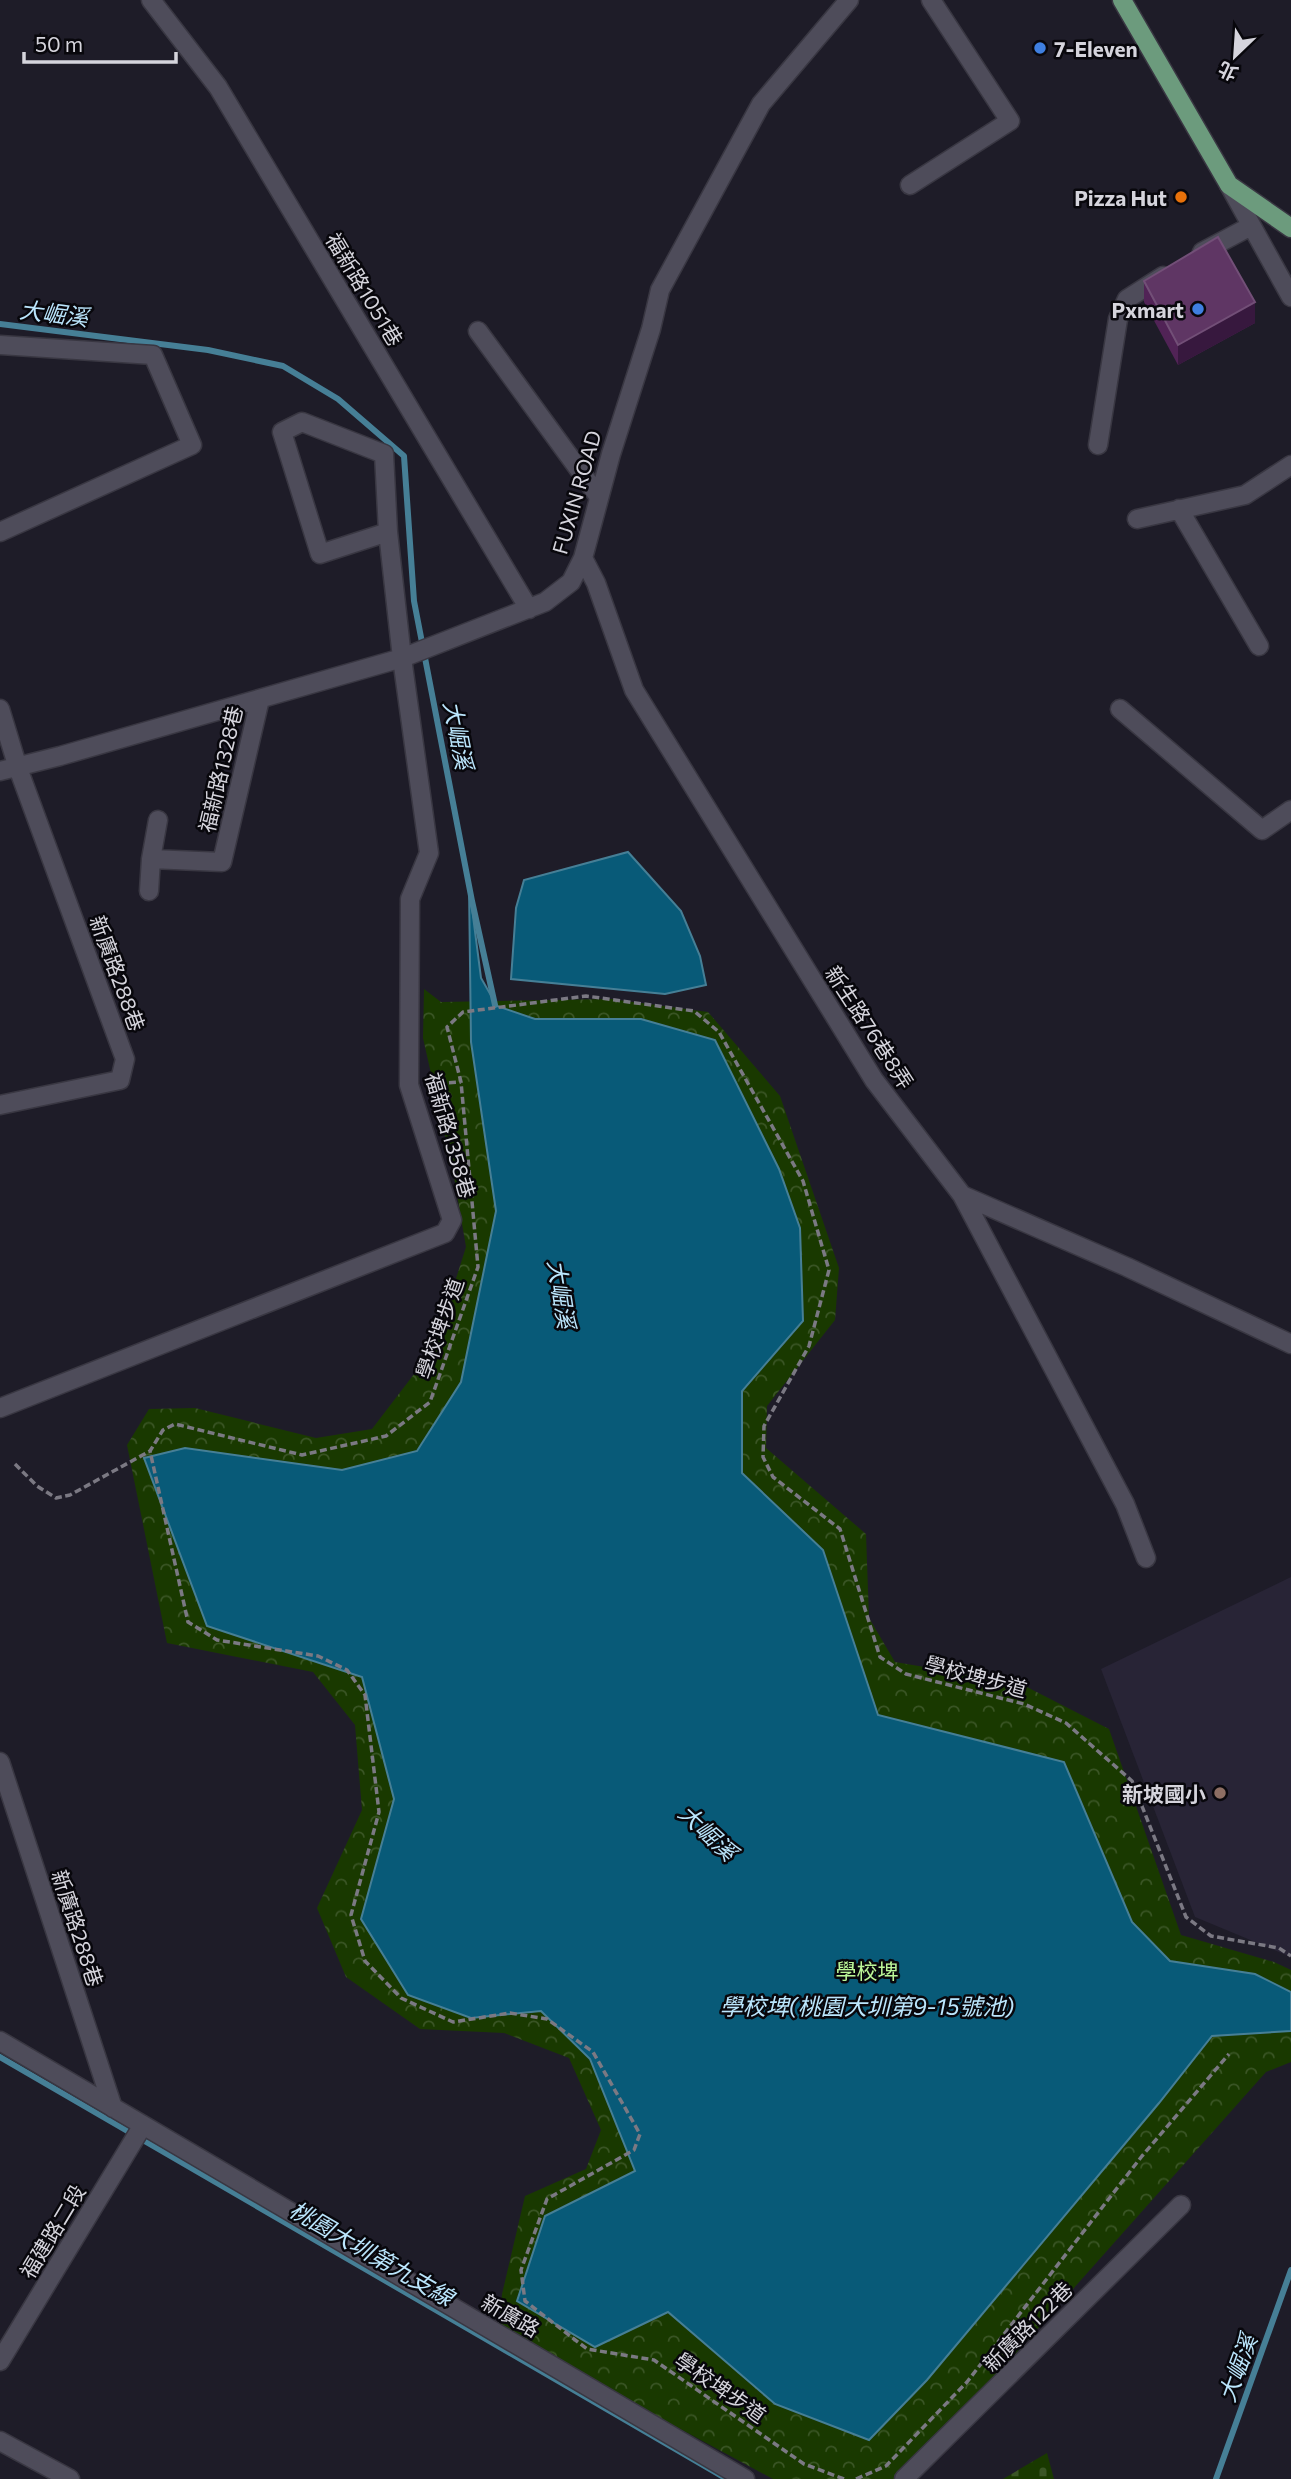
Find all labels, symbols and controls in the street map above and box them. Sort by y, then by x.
scale bar [24,21,177,65]
north arrow [1200,21,1270,91]
text: 50 m [35,31,83,56]
place label: 7-Eleven [1054,36,1138,61]
marker: 7-Eleven [1032,40,1048,56]
text: 北 [1214,57,1241,86]
place label: Pizza Hut [1074,185,1167,210]
marker: Pizza Hut [1173,189,1189,205]
street label: 福新路1051巷 [321,228,409,350]
water label: 大崛溪 [18,295,93,331]
place label: Pxmart [1112,297,1184,322]
marker: Pxmart [1190,301,1206,317]
street label: FUXIN ROAD [546,427,606,557]
water label: 大崛溪 [439,698,480,774]
street label: 福新路1328巷 [193,703,247,835]
street label: 新廣路288巷 [86,912,150,1034]
street label: 新生路76巷8弄 [821,961,919,1093]
street label: 福新路1358巷 [421,1069,481,1201]
water label: 大崛溪 [543,1258,582,1333]
street label: 學校埤步道 [410,1274,468,1382]
street label: 學校埤步道 [922,1650,1030,1702]
place label: 新坡國小 [1122,1781,1206,1806]
marker: 新坡國小 [1212,1785,1228,1801]
water label: 大崛溪 [673,1798,745,1868]
street label: 新廣路288巷 [47,1867,109,1989]
park label: 學校埤 [836,1958,899,1983]
water label: 學校埤(桃園大圳第9-15號池) [720,1992,1014,2020]
street label: 福建路二段 [14,2180,90,2282]
water label: 桃園大圳第九支線 [285,2195,461,2313]
street label: 新廣路122巷 [977,2276,1077,2376]
street label: 新廣路 [477,2288,545,2342]
water label: 大崛溪 [1212,2328,1263,2405]
street label: 學校埤步道 [671,2347,771,2427]

